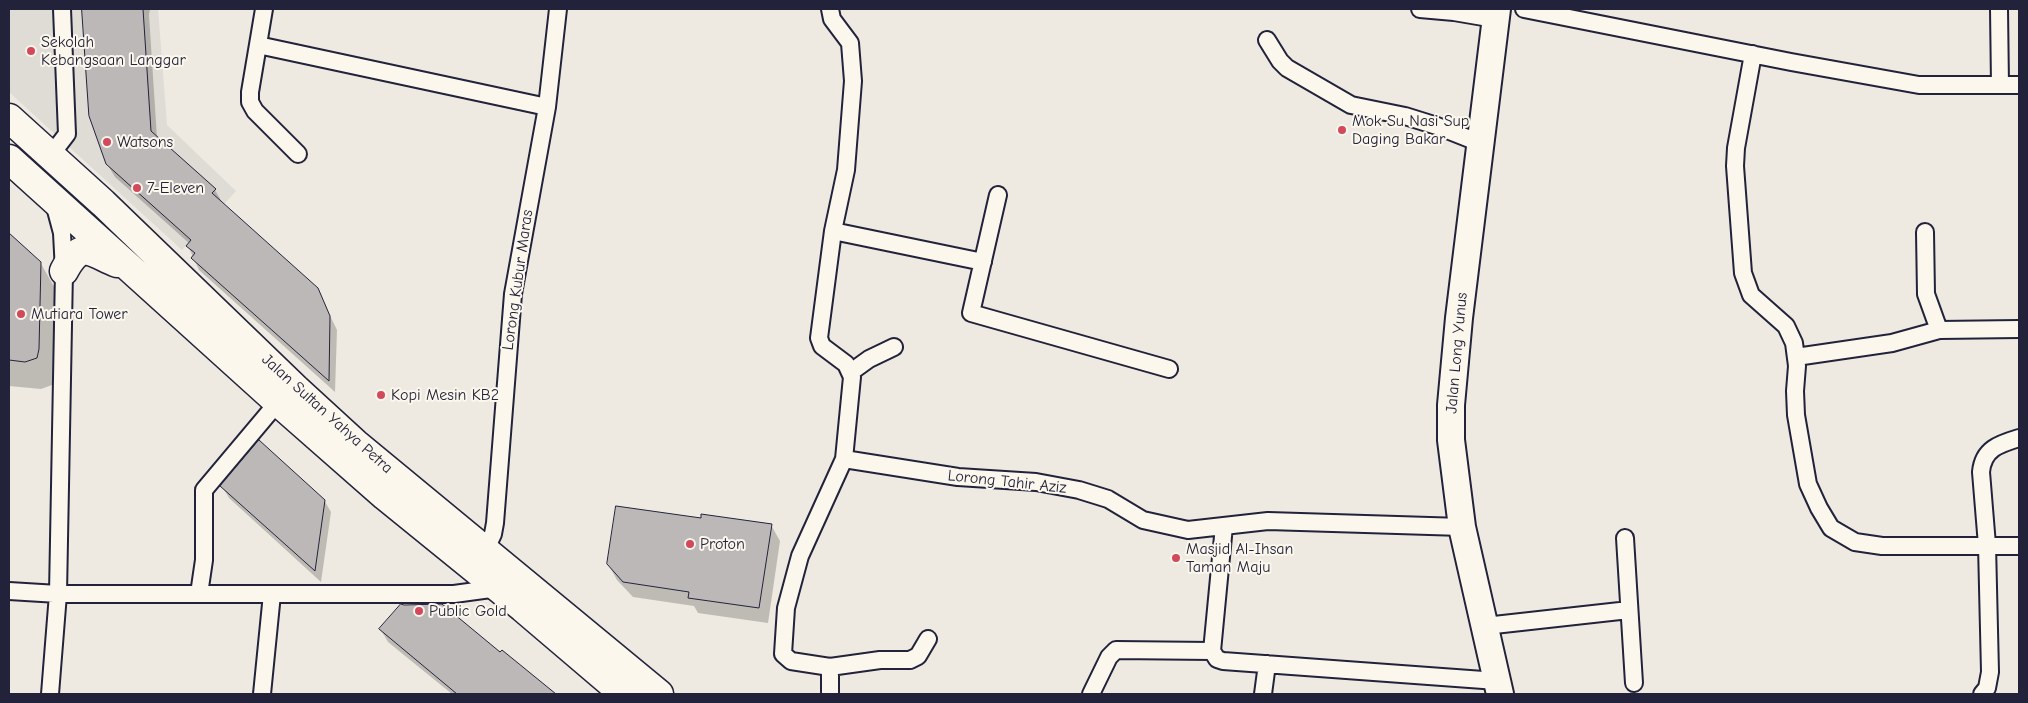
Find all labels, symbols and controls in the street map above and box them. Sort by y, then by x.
place label: Sekolah Kebangsaan Langgar [41,32,186,70]
marker: Sekolah Kebangsaan Langgar [25,45,37,57]
place label: Mok Su Nasi Sup Daging Bakar [1352,111,1469,149]
marker: Mok Su Nasi Sup Daging Bakar [1336,124,1348,136]
place label: Watsons [117,132,173,152]
marker: Watsons [101,136,113,148]
place label: 7-Eleven [147,178,204,198]
marker: 7-Eleven [131,182,143,194]
street label: Lorong Kubur Maras [499,209,537,351]
street label: Jalan Long Yunus [1442,292,1472,414]
place label: Mutiara Tower [31,304,128,324]
marker: Mutiara Tower [15,308,27,320]
street label: Jalan Sultan Yahya Petra [258,350,396,478]
place label: Kopi Mesin KB2 [391,385,499,405]
marker: Kopi Mesin KB2 [375,389,387,401]
street label: Lorong Tahir Aziz [947,466,1067,498]
place label: Proton [700,534,745,554]
marker: Proton [684,538,696,550]
place label: Masjid Al-Ihsan Taman Maju [1186,539,1293,577]
marker: Masjid Al-Ihsan Taman Maju [1170,552,1182,564]
place label: Public Gold [429,601,507,621]
marker: Public Gold [413,605,425,617]

